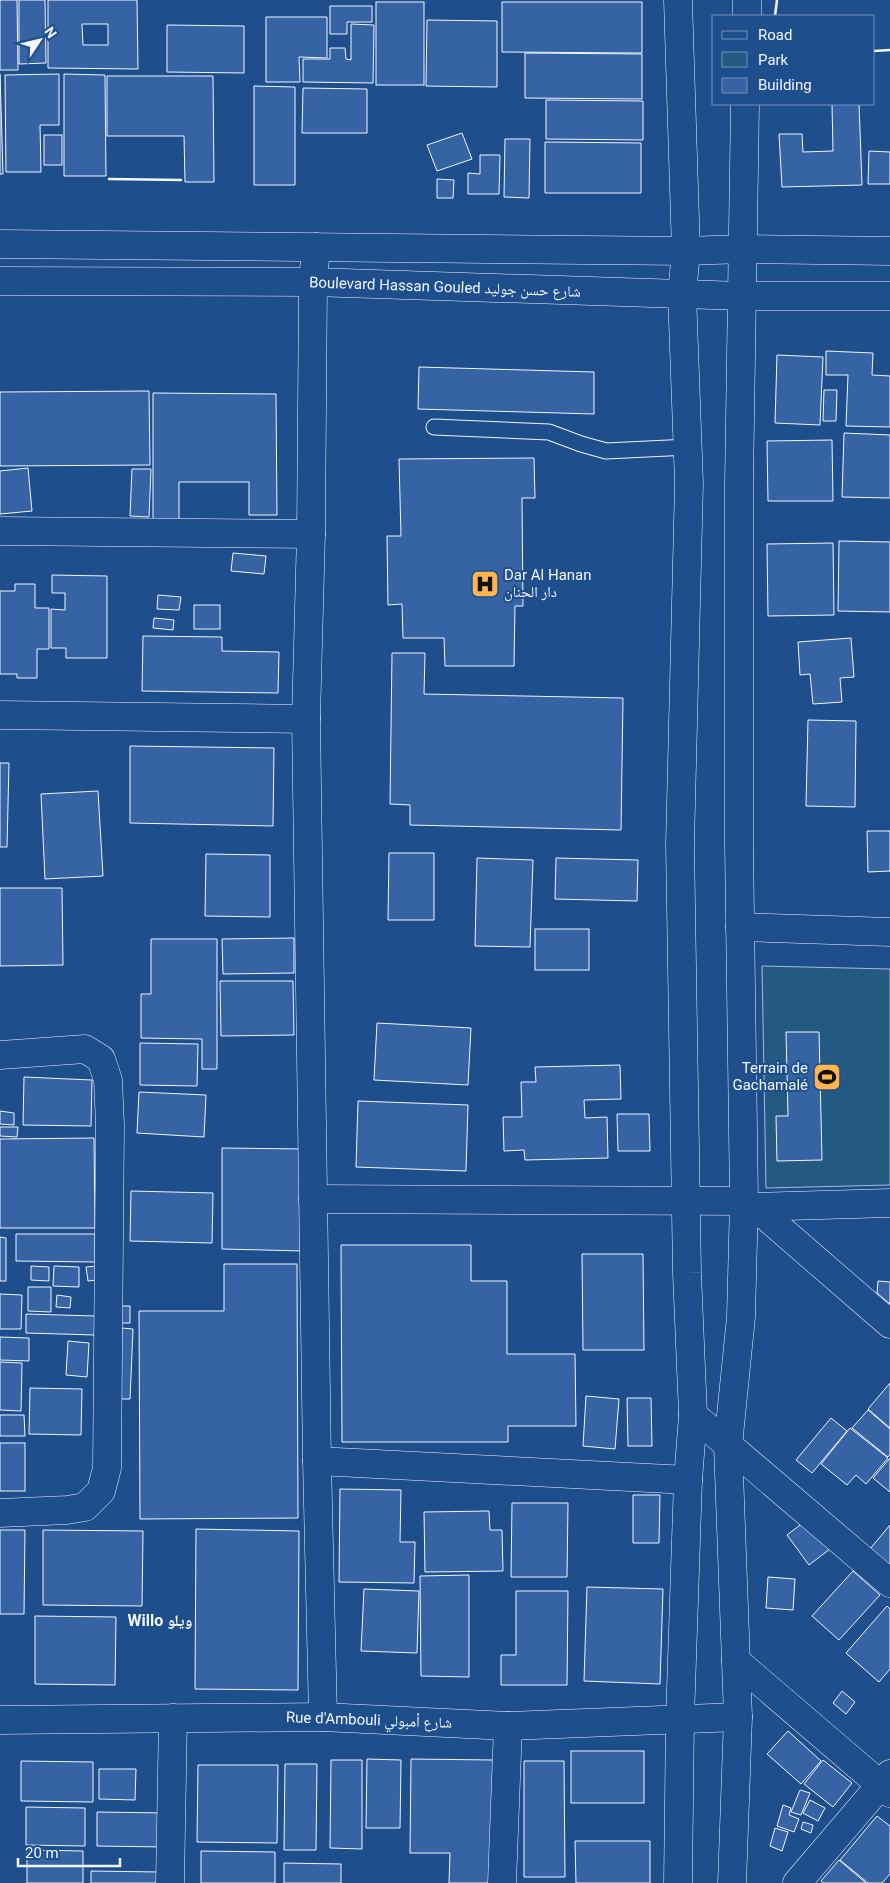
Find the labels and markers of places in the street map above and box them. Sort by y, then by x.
place label: Dar Al Hanan دار الحنان [504,566,592,602]
hospital icon: Dar Al Hanan دار الحنان [470,569,500,599]
place label: Terrain de Gachamalé [732,1059,808,1094]
sports icon: Terrain de Gachamalé [812,1062,842,1092]

